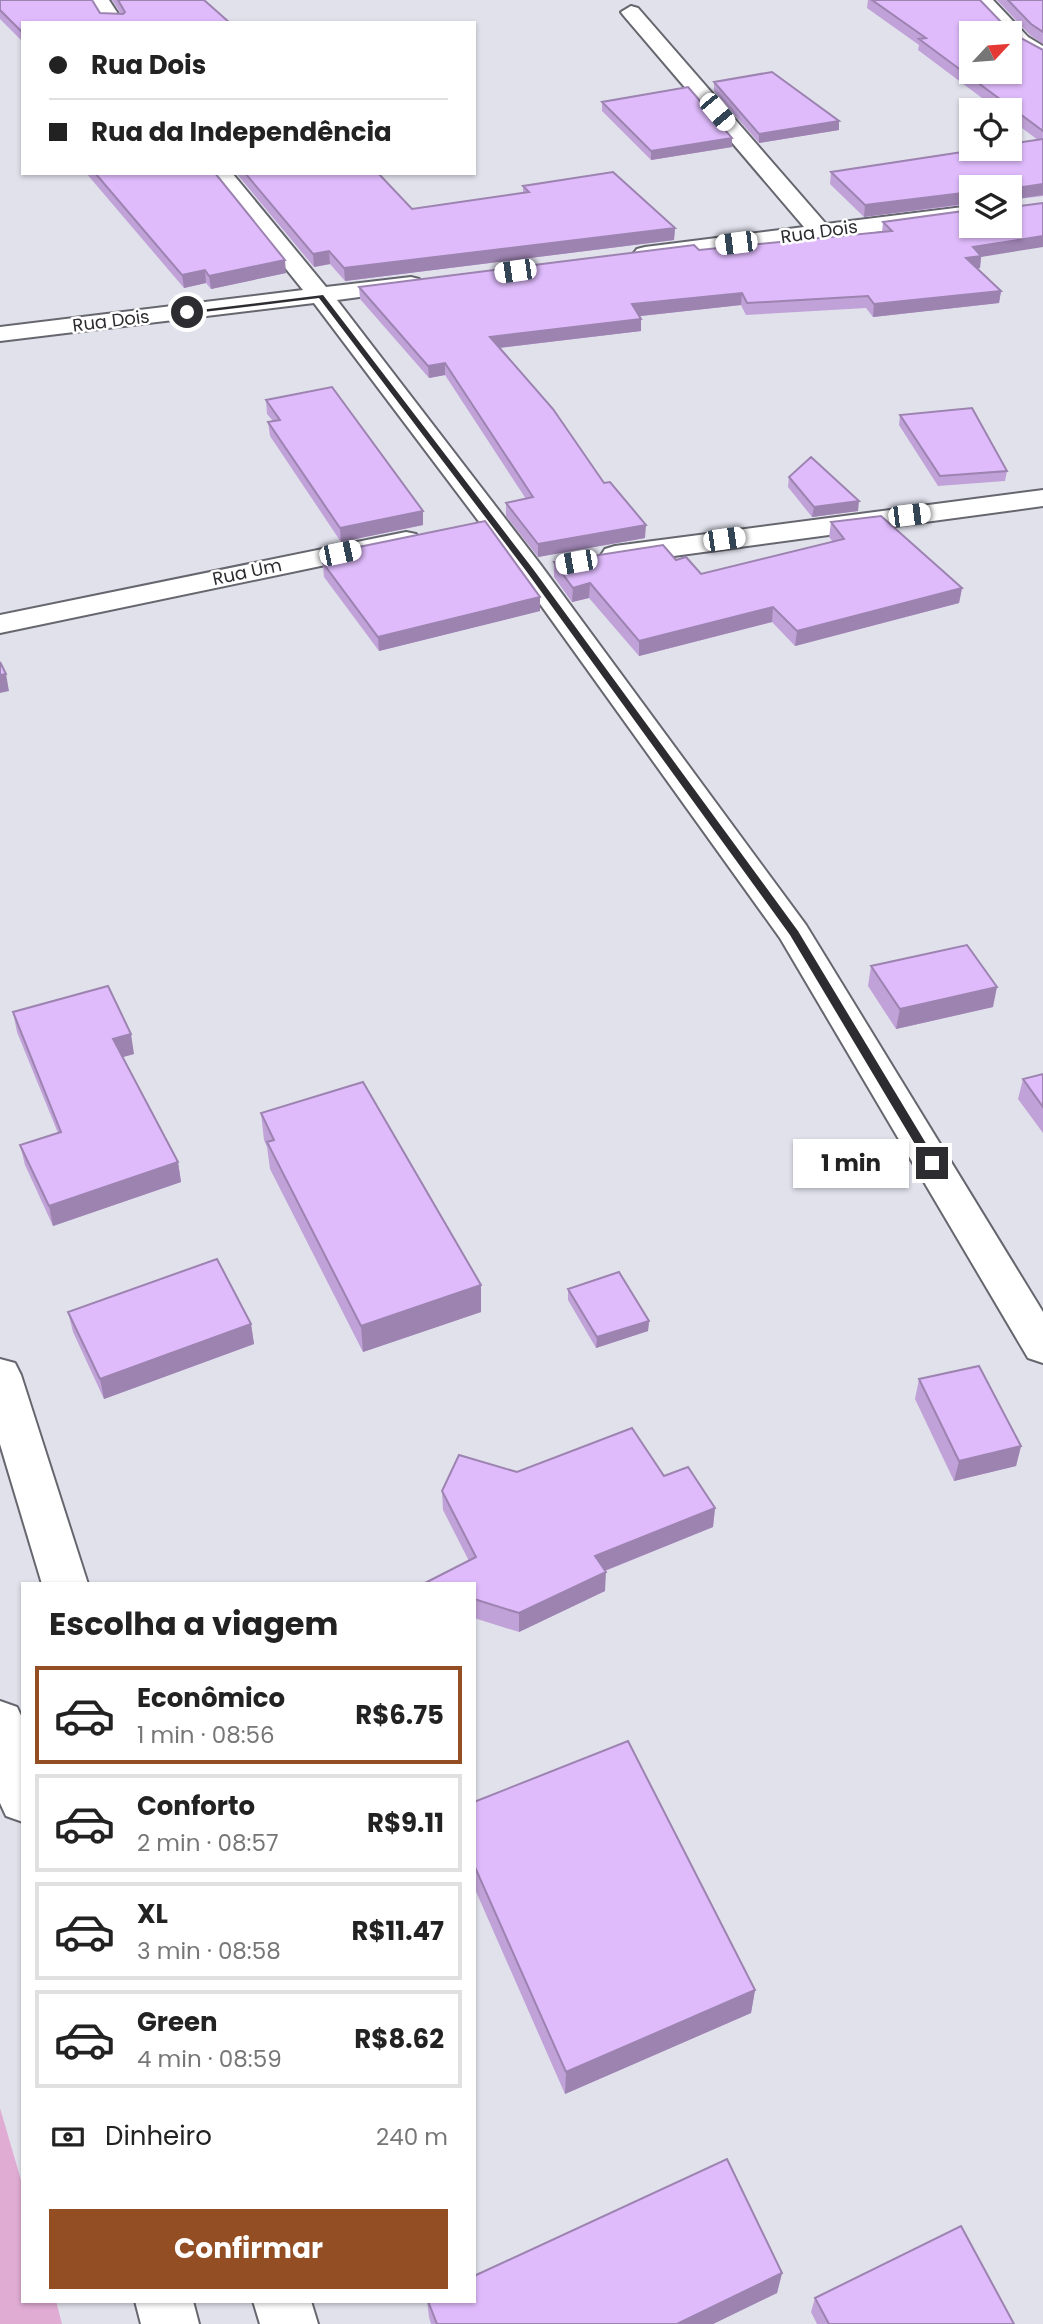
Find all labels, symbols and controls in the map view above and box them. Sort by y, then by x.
north arrow [959,21,1022,84]
map controls [959,21,1022,238]
text: Rua Dois [91,47,206,83]
car [696,89,739,135]
button: locate [959,98,1022,161]
text: Rua da Independência [91,114,392,150]
button: layers [959,175,1022,238]
street label: Rua Dois [779,214,859,249]
car [714,230,759,256]
car [493,258,538,284]
route start [171,296,203,328]
street label: Rua Dois [71,303,151,338]
car [887,502,932,528]
car [702,526,747,552]
car [318,538,363,568]
car [554,548,599,576]
street label: Rua Um [210,552,284,591]
callout: 1 min [792,1138,908,1188]
text: 1 min [821,1147,881,1179]
route end [916,1147,948,1179]
text: Escolha a viagem [49,1601,338,1646]
text: Econômico [137,1680,285,1716]
icon: car [53,1684,116,1747]
text: R$6.75 [355,1697,444,1733]
text: 1 min · 08:56 [137,1719,275,1751]
text: Conforto [137,1788,255,1824]
icon: car [53,1792,116,1855]
text: R$9.11 [367,1805,444,1841]
text: 2 min · 08:57 [137,1827,278,1859]
text: XL [137,1896,168,1932]
icon: car [53,1900,116,1963]
text: R$11.47 [352,1913,444,1949]
text: 3 min · 08:58 [137,1935,281,1967]
text: Green [137,2004,218,2040]
icon: car [53,2008,116,2071]
text: R$8.62 [354,2021,444,2057]
text: 4 min · 08:59 [137,2043,282,2075]
icon: cash [49,2118,87,2156]
text: Dinheiro [105,2118,212,2154]
text: 240 m [376,2121,448,2153]
button: Confirmar [49,2209,448,2289]

